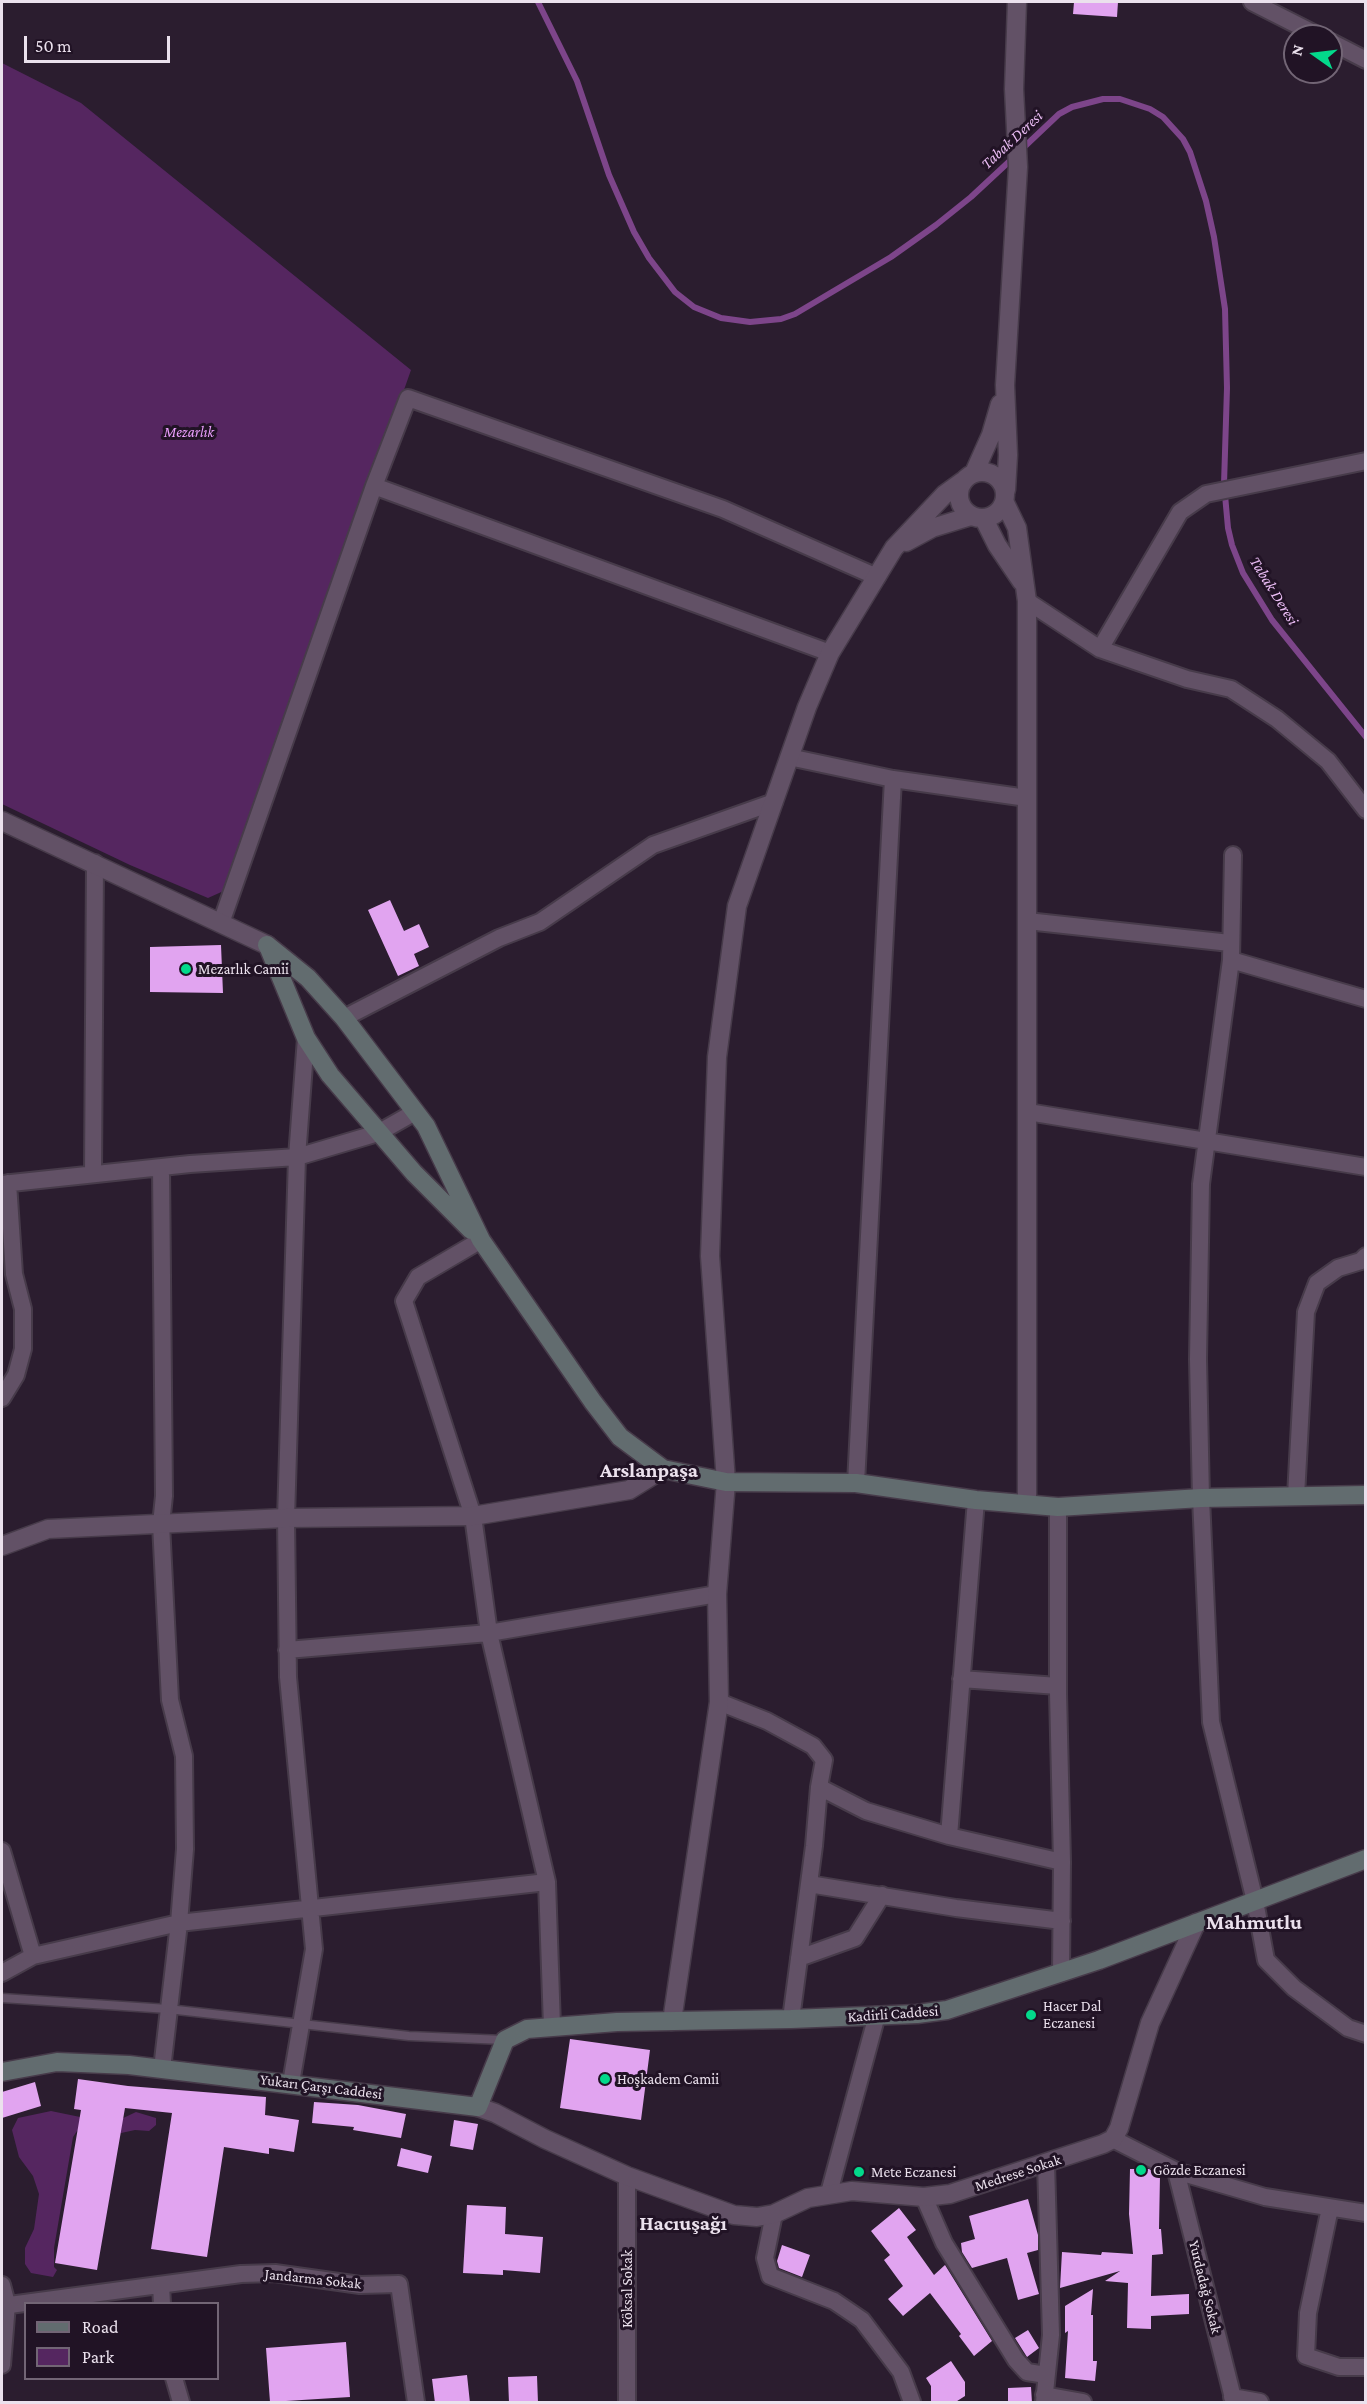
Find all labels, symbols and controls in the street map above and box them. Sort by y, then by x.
scale bar [27,24,172,62]
north arrow [1283,24,1343,84]
text: 50 m [35,36,72,56]
text: N [1287,43,1307,57]
water label: Tabak Deresi [977,107,1047,173]
park label: Mezarlık [164,423,214,441]
water label: Tabak Deresi [1245,553,1303,629]
place label: Mezarlık Camii [198,960,289,978]
marker: Mezarlık Camii [179,962,193,976]
district label: Arslanpaşa [600,1458,698,1484]
district label: Mahmutlu [1206,1910,1302,1936]
place label: Hacer Dal Eczanesi [1043,1997,1102,2032]
street label: Kadirli Caddesi [847,2002,939,2026]
marker: Hacer Dal Eczanesi [1024,2008,1038,2022]
place label: Hoşkadem Camii [617,2070,719,2088]
street label: Yukarı Çarşı Caddesi [259,2071,383,2103]
marker: Hoşkadem Camii [598,2072,612,2086]
street label: Medrese Sokak [973,2151,1063,2195]
place label: Gözde Eczanesi [1153,2161,1246,2179]
place label: Mete Eczanesi [871,2163,956,2181]
marker: Gözde Eczanesi [1134,2163,1148,2177]
marker: Mete Eczanesi [852,2165,866,2179]
district label: Hacıuşağı [639,2211,727,2237]
street label: Yurdadağ Sokak [1185,2238,1225,2336]
street label: Köksal Sokak [618,2250,636,2328]
street label: Jandarma Sokak [264,2265,362,2293]
legend [24,2302,219,2380]
text: Road [82,2317,119,2337]
text: Park [82,2347,114,2367]

